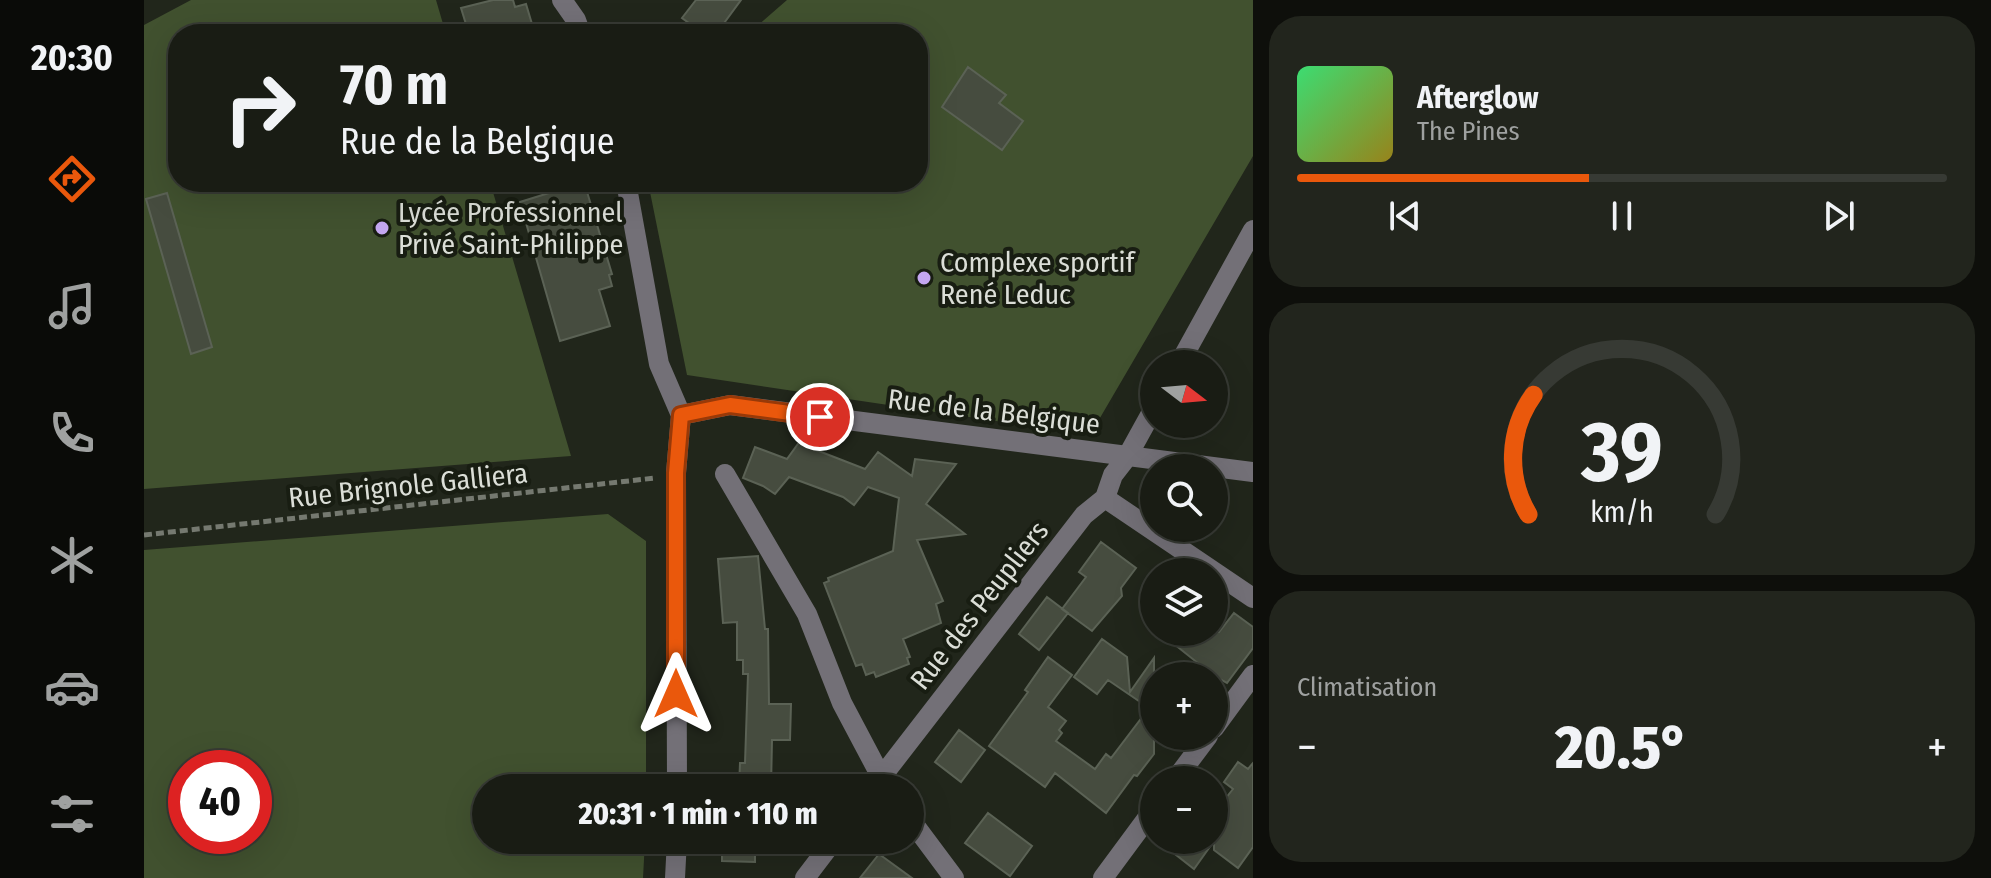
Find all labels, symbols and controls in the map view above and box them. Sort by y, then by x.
text: 20:30 [31,36,113,80]
text: 70 m [340,52,448,119]
icon: right [208,56,312,160]
text: Afterglow [1417,80,1539,116]
text: The Pines [1417,116,1520,147]
text: Rue de la Belgique [340,120,615,164]
icon: directions [44,151,100,207]
icon: previous [1383,194,1427,238]
icon: pause [1600,194,1644,238]
icon: next [1817,194,1861,238]
place label: Lycée Professionnel Privé Saint-Philippe [398,196,623,261]
marker: Lycée Professionnel Privé Saint-Philippe [373,219,391,237]
place label: Complexe sportif René Leduc [940,246,1137,311]
marker: Complexe sportif René Leduc [915,269,933,287]
icon: music [44,278,100,334]
north arrow [1140,350,1228,438]
map controls [1140,350,1228,854]
street label: Rue de la Belgique [886,382,1102,441]
pin [786,383,854,451]
icon: arrive [798,395,842,439]
text: 39 [1580,403,1663,503]
icon: phone [44,405,100,461]
button: search [1140,454,1228,542]
street label: Rue Brignole Galliera [287,457,529,514]
text: km/h [1590,495,1654,530]
street label: Rue des Peupliers [903,515,1055,696]
icon: climate [44,532,100,588]
button: layers [1140,558,1228,646]
position arrow [634,652,718,736]
icon: car [44,659,100,715]
button: + [1140,662,1228,750]
text: Climatisation [1297,672,1437,703]
text: 20.5° [1555,712,1689,784]
text: − [1297,721,1317,774]
text: + [1927,721,1947,774]
speed limit sign: 40 [168,750,272,854]
button: − [1140,766,1228,854]
icon: filters [44,786,100,842]
text: 20:31 · 1 min · 110 m [578,796,818,832]

